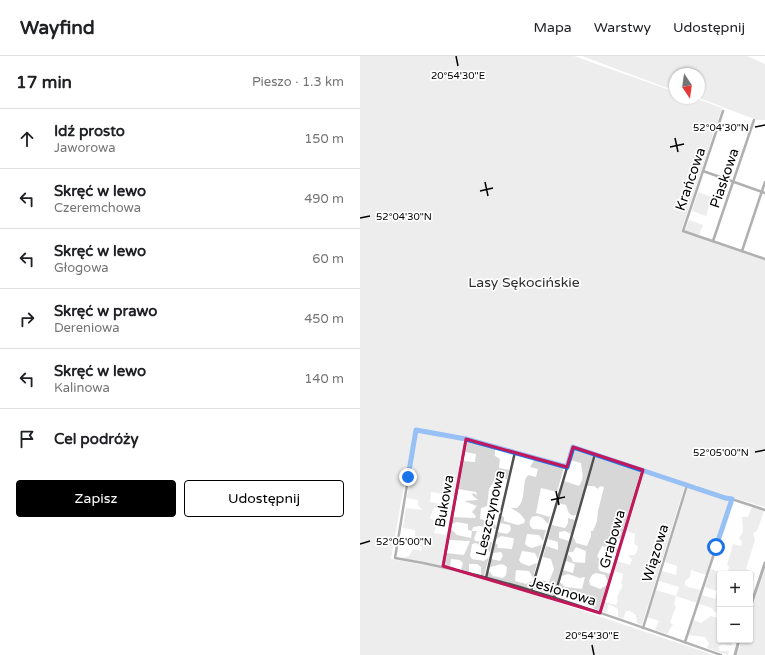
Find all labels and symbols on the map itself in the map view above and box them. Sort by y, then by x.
north arrow [669,68,705,104]
text: 20°54'30"E [431,70,485,82]
text: 52°04'30"N [693,122,749,134]
street label: Krańcowa [672,145,709,213]
street label: Piaskowa [706,146,743,210]
text: 52°04'30"N [376,211,432,223]
park label: Lasy Sękocińskie [468,274,580,291]
text: 52°05'00"N [693,447,749,459]
route end [399,468,417,486]
street label: Leszczynowa [472,469,509,558]
street label: Bukowa [432,474,457,529]
street label: Grabowa [596,508,629,570]
street label: Wiązowa [639,522,672,584]
text: 52°05'00"N [376,536,432,548]
route start [707,538,725,556]
street label: Jesionowa [527,573,598,610]
text: 20°54'30"E [565,630,619,642]

